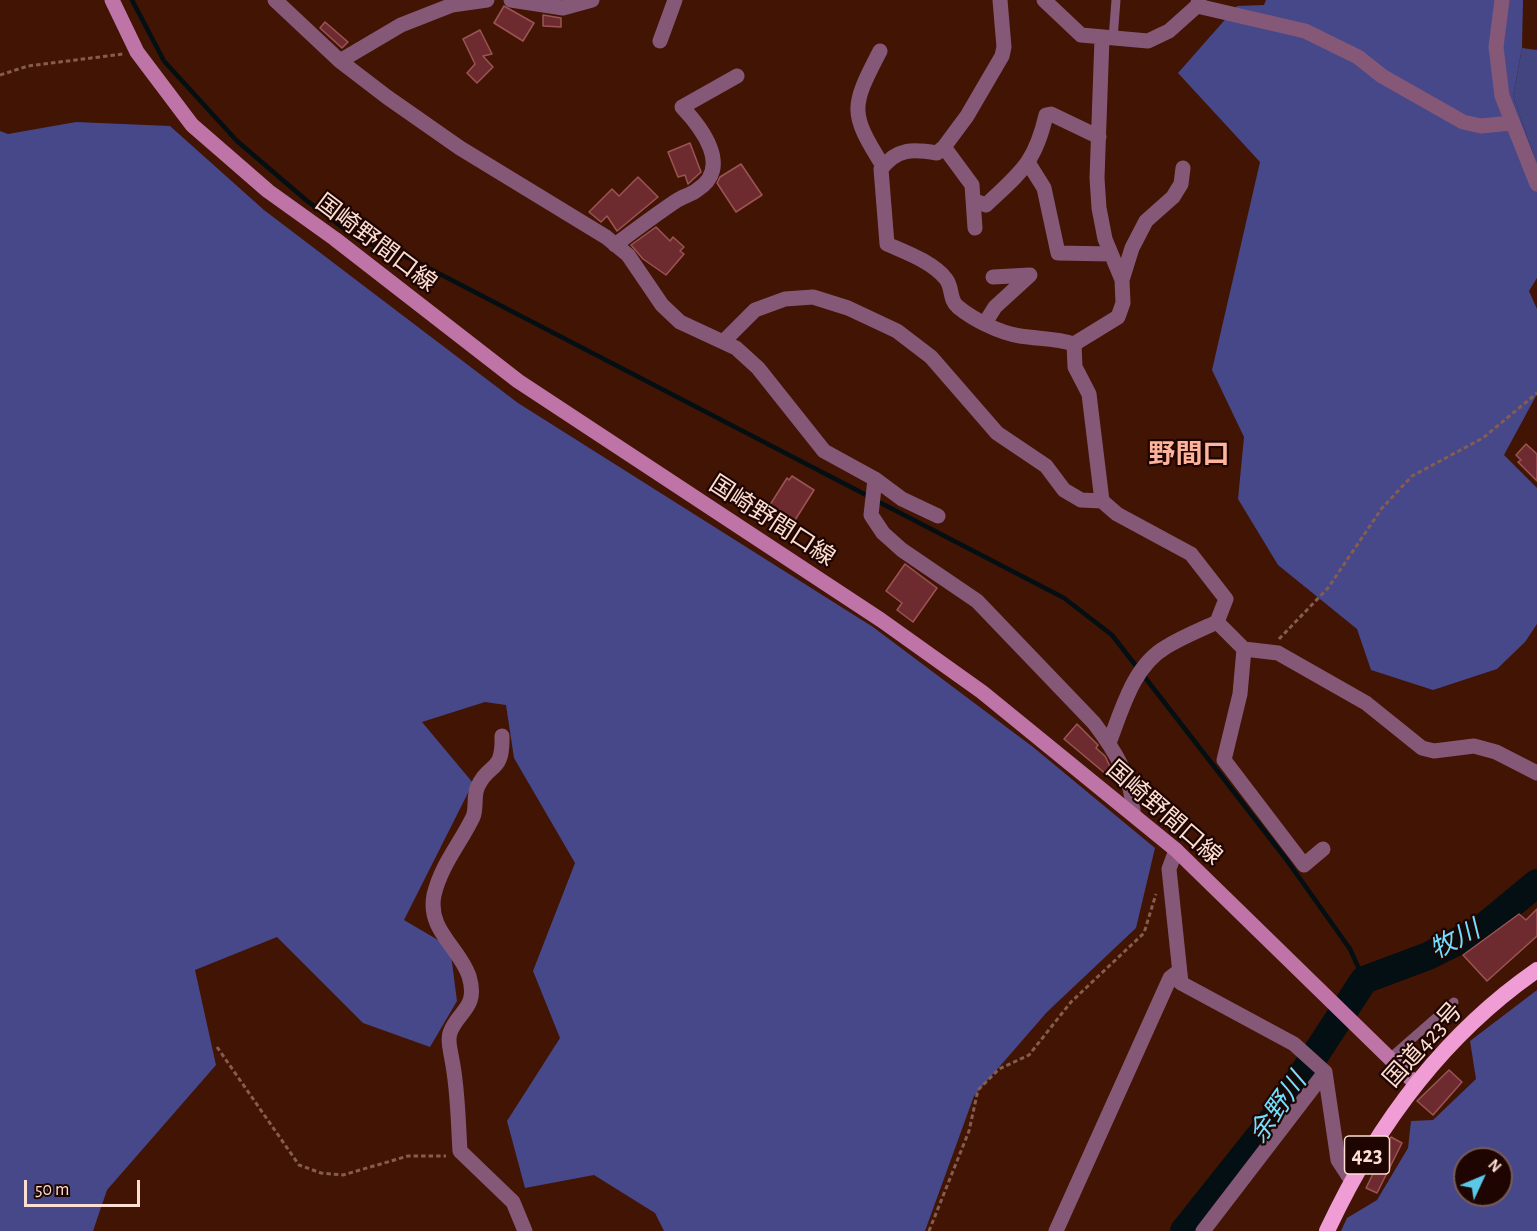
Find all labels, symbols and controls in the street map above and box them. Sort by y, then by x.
street label: 国崎野間口線 [310,188,442,298]
district label: 野間口 [1149,439,1229,471]
street label: 国崎野間口線 [704,470,840,572]
street label: 国崎野間口線 [1100,755,1228,871]
water label: 牧川 [1425,914,1485,966]
street label: 国道423号 [1377,997,1469,1093]
water label: 余野川 [1243,1067,1313,1149]
road number: 423 [1344,1136,1390,1174]
north arrow [1453,1147,1513,1207]
text: N [1485,1156,1504,1175]
scale bar [27,1168,142,1206]
text: 50 m [35,1181,69,1199]

